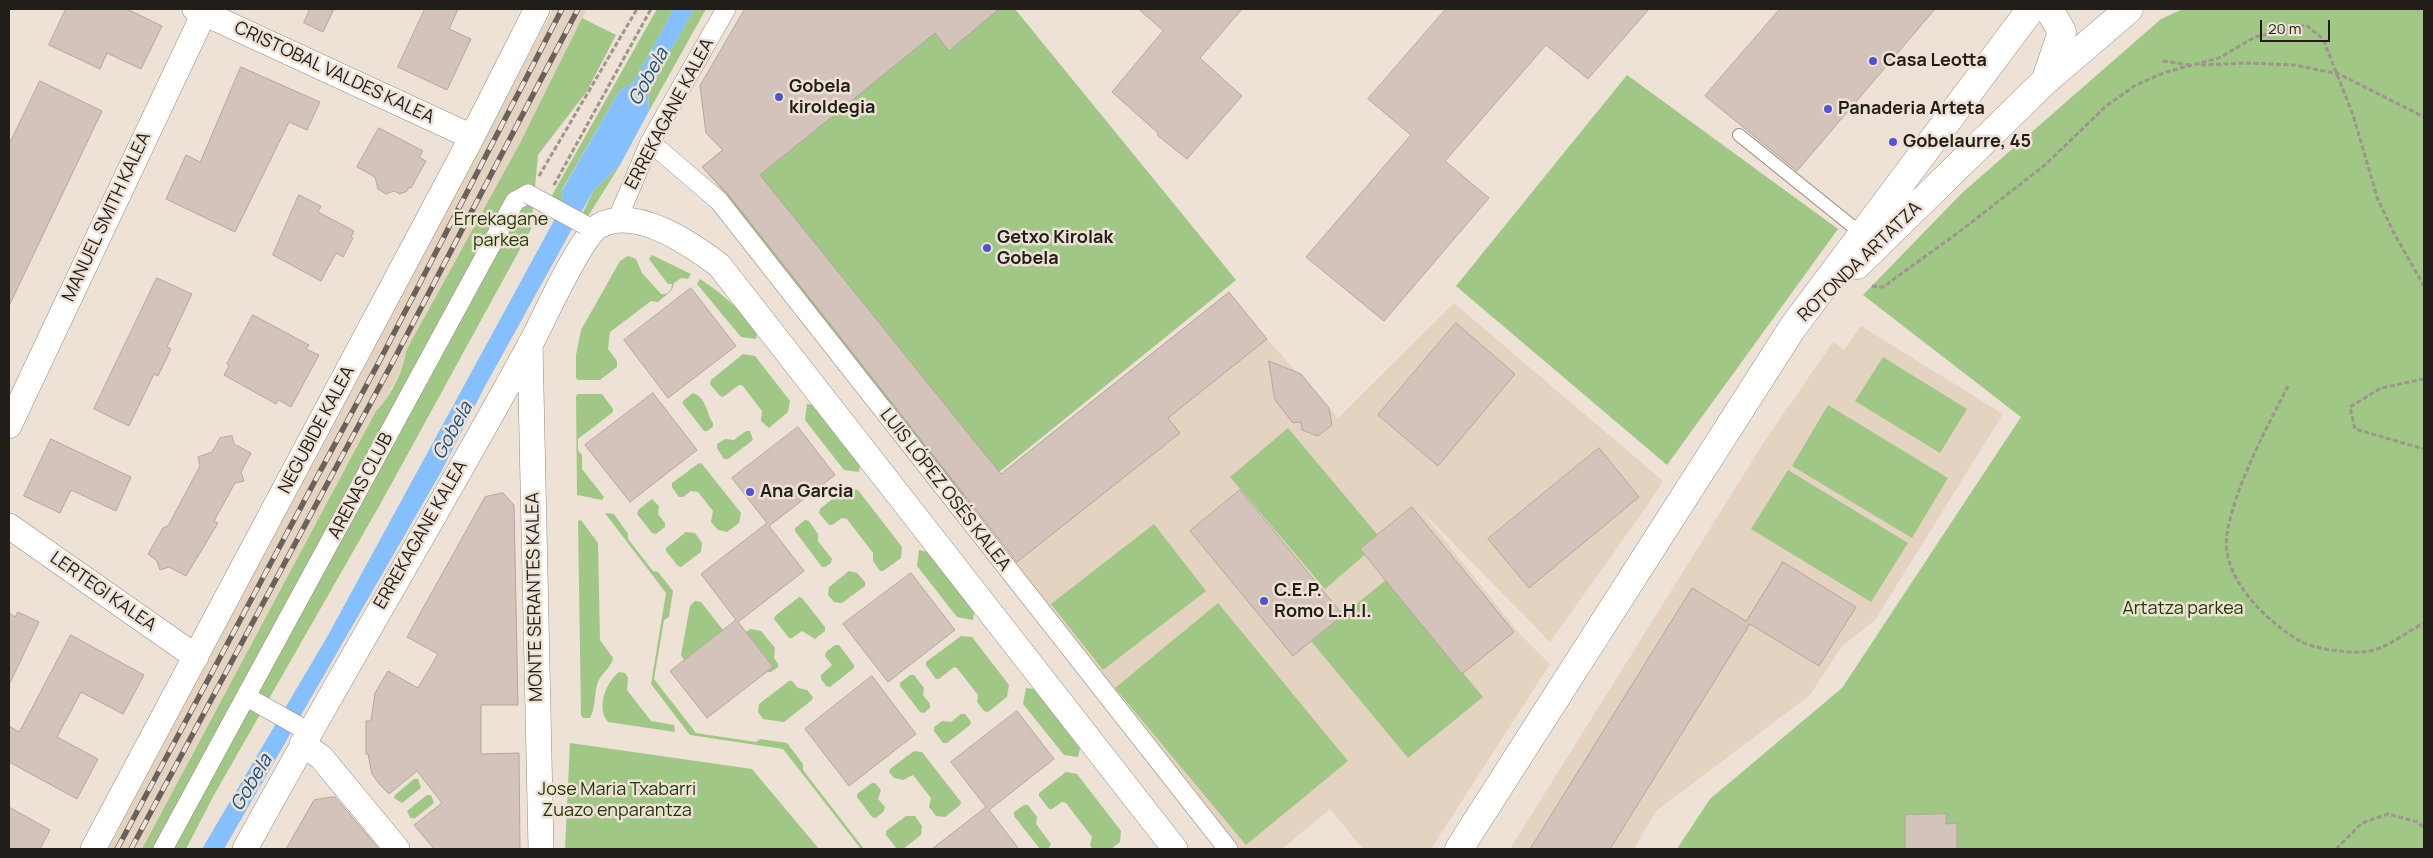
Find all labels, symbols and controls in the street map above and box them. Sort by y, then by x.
scale bar [2263,10,2333,42]
street label: CRISTOBAL VALDES KALEA [231,17,437,129]
text: 20 m [2268,18,2301,39]
street label: ERREKAGANE KALEA [621,35,719,193]
water label: Gobela [624,44,674,110]
place label: Casa Leotta [1883,50,1987,72]
marker: Casa Leotta [1867,55,1879,67]
place label: Gobela kiroldegia [789,76,875,118]
marker: Gobela kiroldegia [773,91,785,103]
place label: Panaderia Arteta [1838,98,1985,120]
marker: Panaderia Arteta [1822,103,1834,115]
street label: MANUEL SMITH KALEA [58,129,156,305]
place label: Gobelaurre, 45 [1903,131,2031,153]
marker: Gobelaurre, 45 [1887,136,1899,148]
street label: ROTONDA ARTATZA [1794,197,1926,327]
park label: Errekagane parkea [454,209,548,252]
place label: Getxo Kirolak Gobela [997,227,1113,270]
marker: Getxo Kirolak Gobela [981,242,993,254]
street label: NEGUBIDE KALEA [274,362,360,498]
water label: Gobela [428,398,478,464]
street label: LUIS LÓPEZ OSÉS KALEA [875,405,1015,575]
street label: ARENAS CLUB [324,429,398,543]
street label: ERREKAGANE KALEA [370,457,472,613]
place label: Ana Garcia [760,481,853,503]
marker: Ana Garcia [744,486,756,498]
street label: MONTE SERANTES KALEA [522,492,548,702]
street label: LERTEGI KALEA [46,547,160,637]
place label: C.E.P. Romo L.H.I. [1274,580,1372,622]
marker: C.E.P. Romo L.H.I. [1258,595,1270,607]
park label: Artatza parkea [2122,598,2244,620]
water label: Gobela [226,751,278,815]
park label: Jose Maria Txabarri Zuazo enparantza [538,779,696,822]

